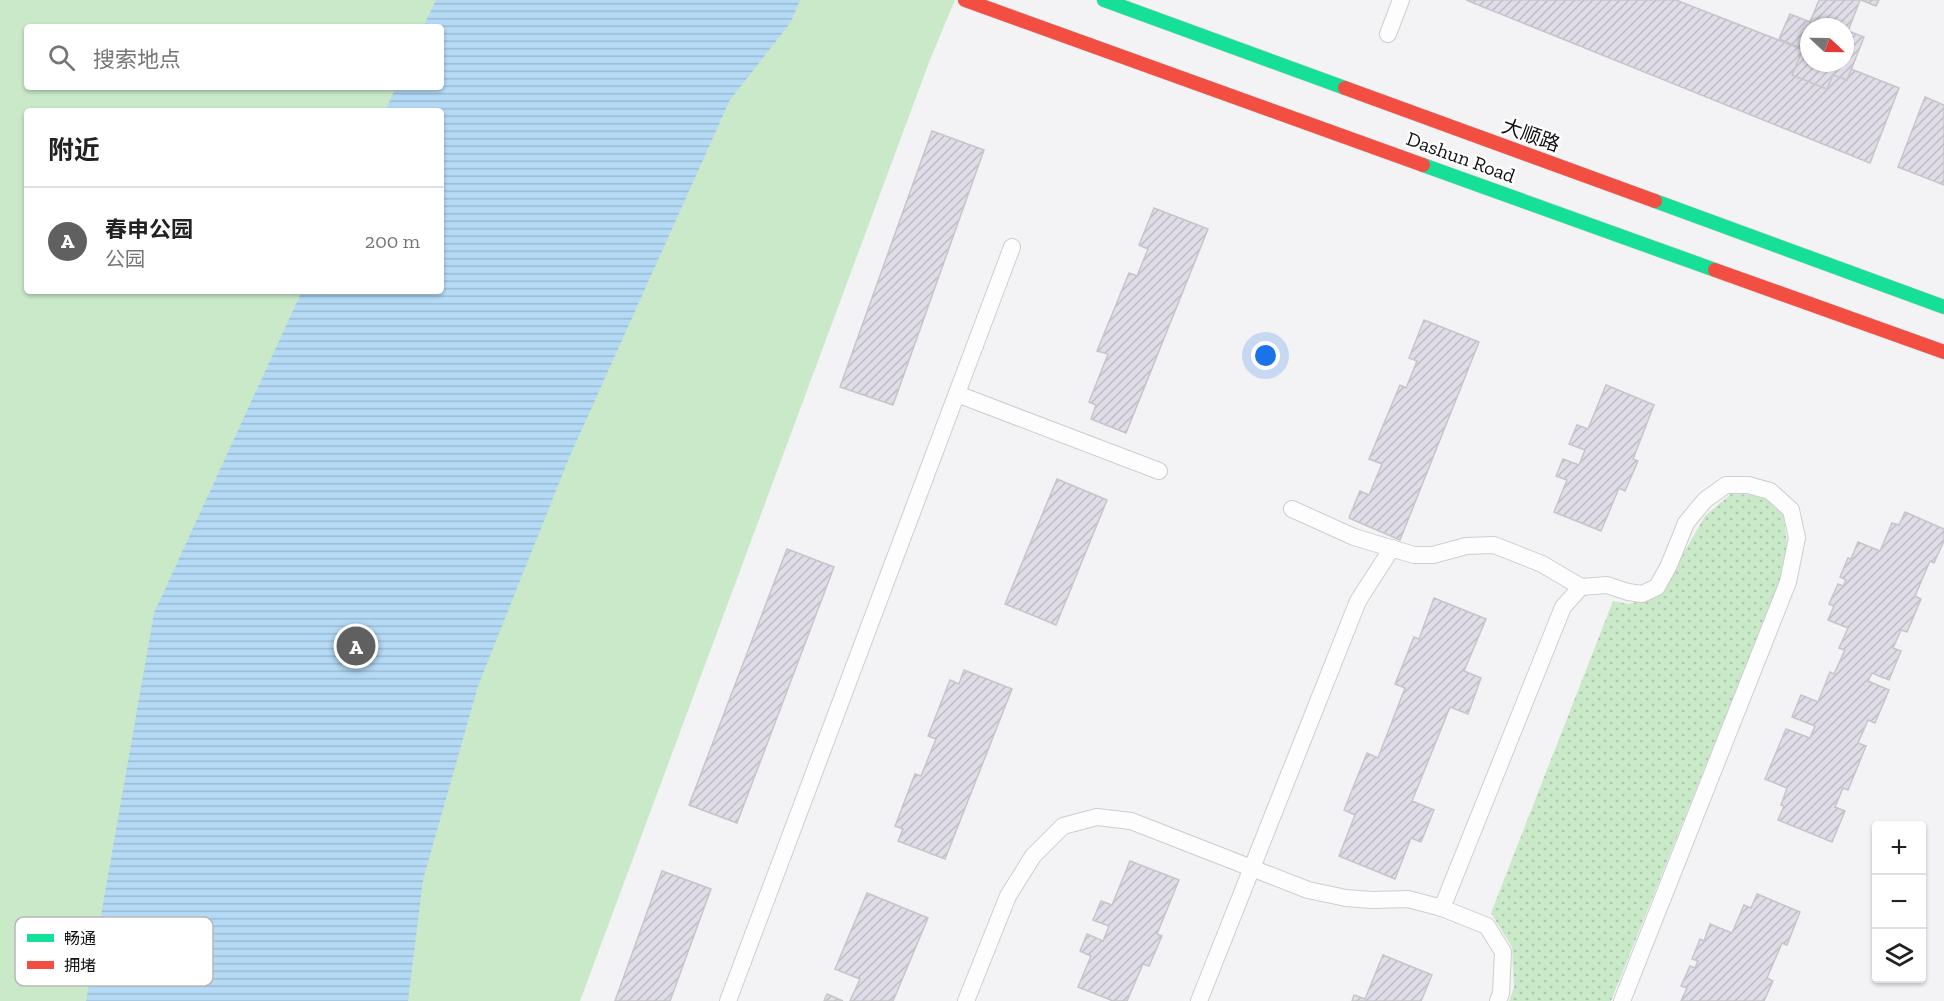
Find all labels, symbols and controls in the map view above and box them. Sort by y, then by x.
north arrow [1800,18,1854,72]
search box [24,24,444,90]
icon: search [45,41,78,74]
text: 搜索地点 [93,46,181,73]
street label: 大顺路 [1499,113,1563,157]
street label: Dashun Road [1403,126,1519,188]
text: 附近 [48,134,100,166]
text: 春申公园 [105,216,193,243]
text: A [61,229,74,253]
text: 200 m [365,229,420,253]
text: 公园 [105,247,145,271]
your location [1251,341,1280,370]
pin: A [336,624,376,668]
map controls [1872,821,1926,983]
button: + [1872,821,1926,875]
button: − [1872,875,1926,929]
legend [15,917,213,986]
text: 畅通 [64,929,96,948]
button: layers [1872,929,1926,983]
text: 拥堵 [64,956,96,975]

